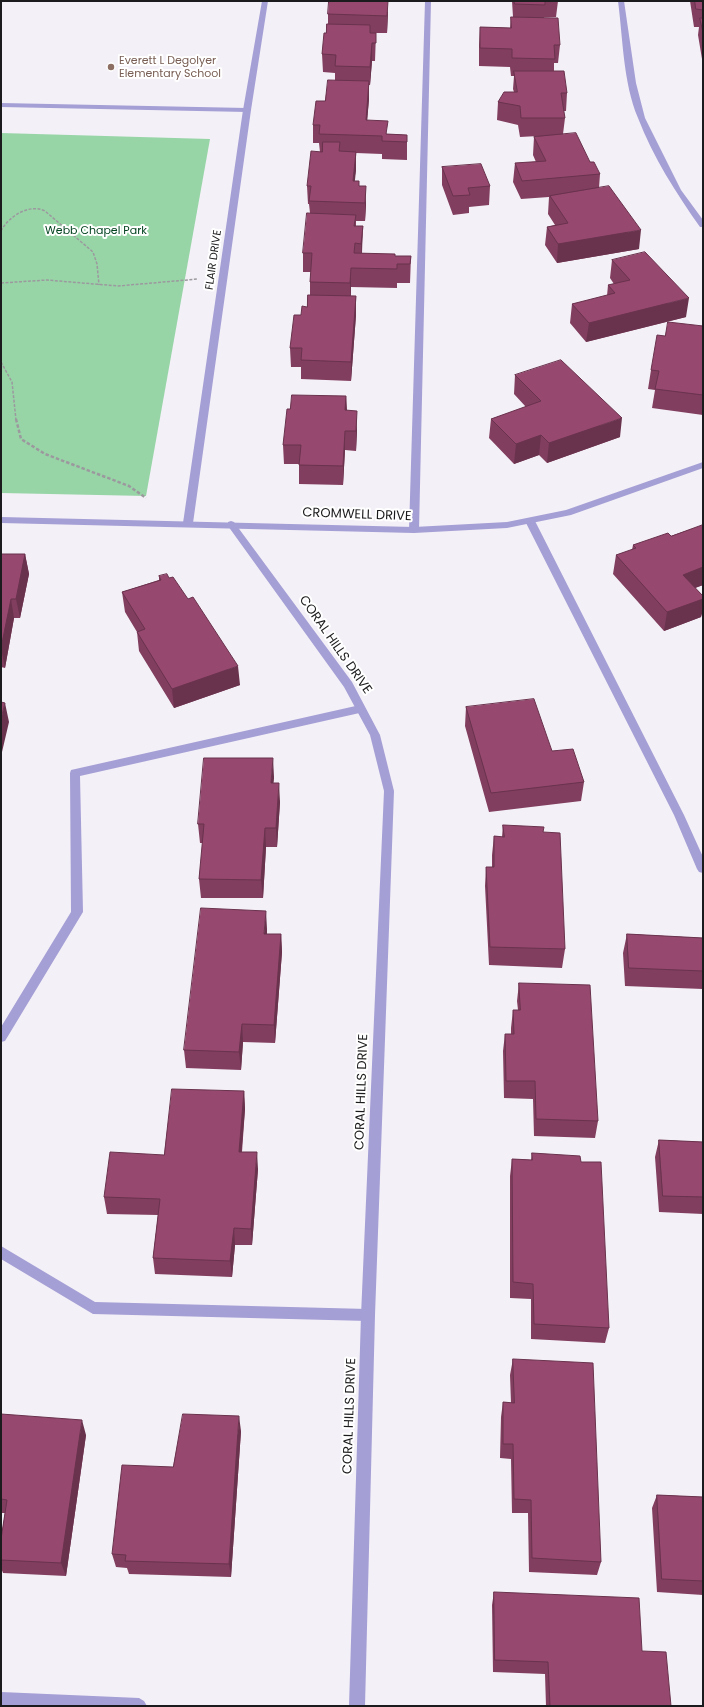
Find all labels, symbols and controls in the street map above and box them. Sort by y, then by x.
place label: Everett L Degolyer Elementary School [119,54,221,80]
marker: Everett L Degolyer Elementary School [106,62,116,72]
park label: Webb Chapel Park [45,224,147,238]
street label: FLAIR DRIVE [203,229,225,291]
street label: CROMWELL DRIVE [302,505,412,525]
street label: CORAL HILLS DRIVE [295,593,375,697]
street label: CORAL HILLS DRIVE [352,1034,372,1150]
street label: CORAL HILLS DRIVE [340,1358,360,1474]

